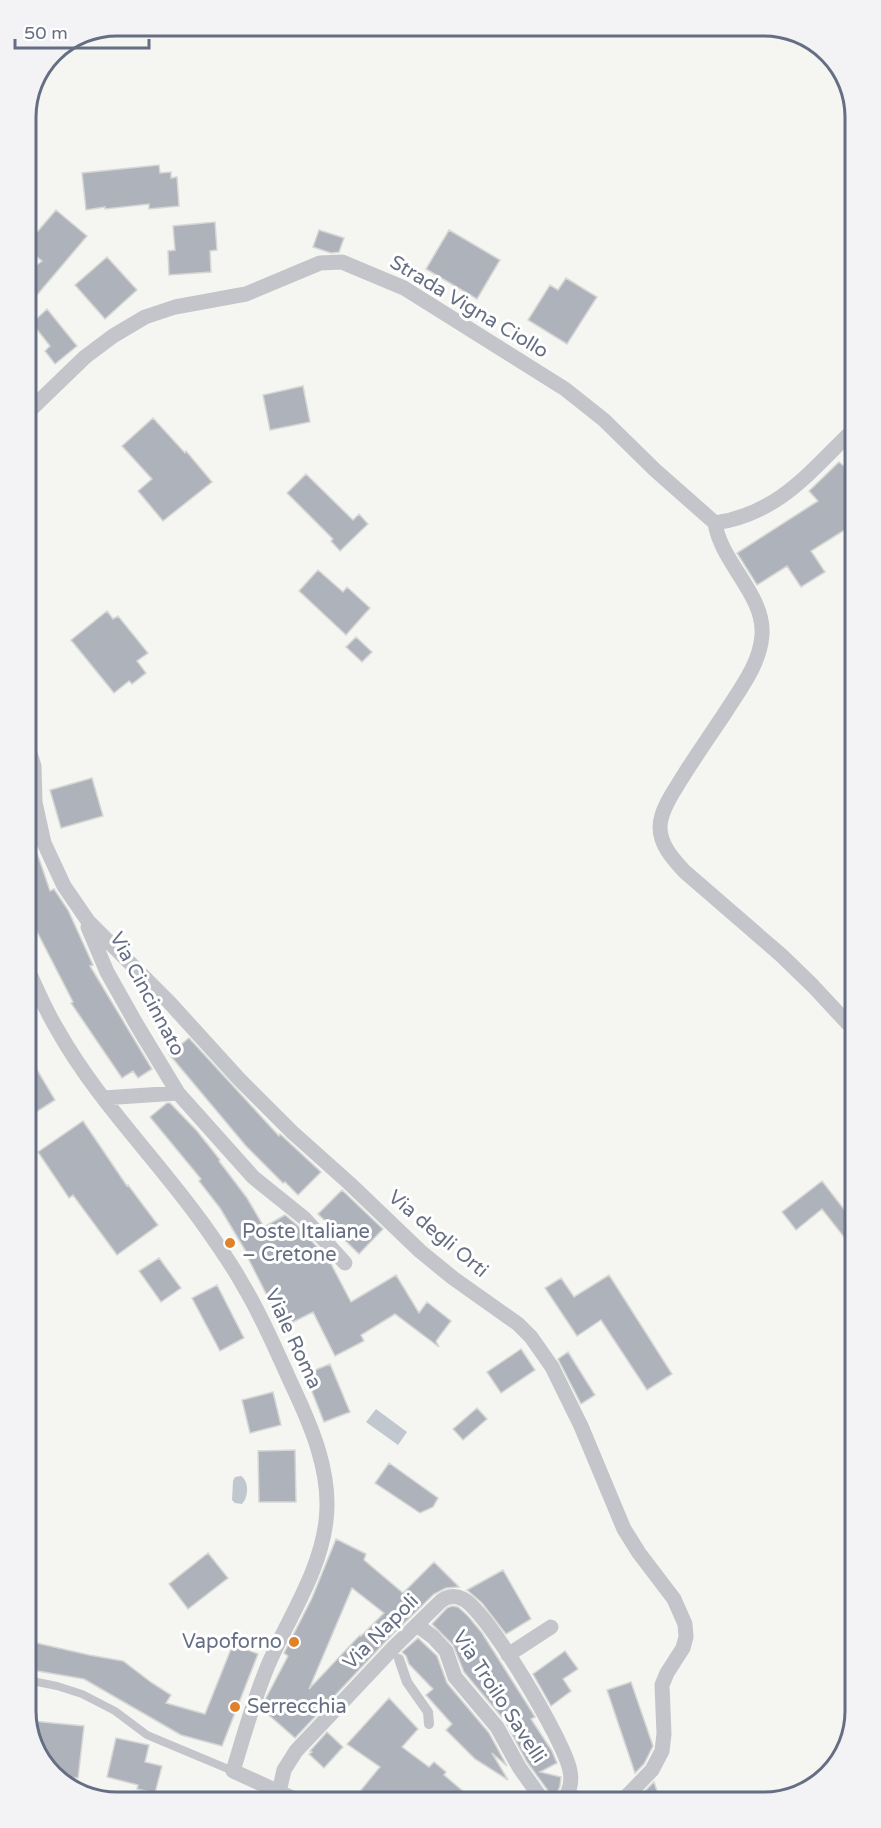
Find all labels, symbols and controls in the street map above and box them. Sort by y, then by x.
scale bar [15,12,148,50]
text: 50 m [24,22,68,44]
street label: Strada Vigna Ciollo [385,250,553,364]
street label: Via Cincinnato [104,928,190,1060]
street label: Via degli Orti [383,1185,493,1283]
place label: Poste Italiane – Cretone [242,1220,370,1267]
marker: Poste Italiane – Cretone [223,1236,237,1250]
street label: Viale Roma [259,1285,327,1393]
street label: Via Napoli [338,1589,424,1675]
street label: Via Troilo Savelli [447,1626,551,1768]
place label: Vapoforno [182,1630,282,1654]
marker: Vapoforno [287,1635,301,1649]
place label: Serrecchia [247,1695,347,1719]
marker: Serrecchia [228,1700,242,1714]

